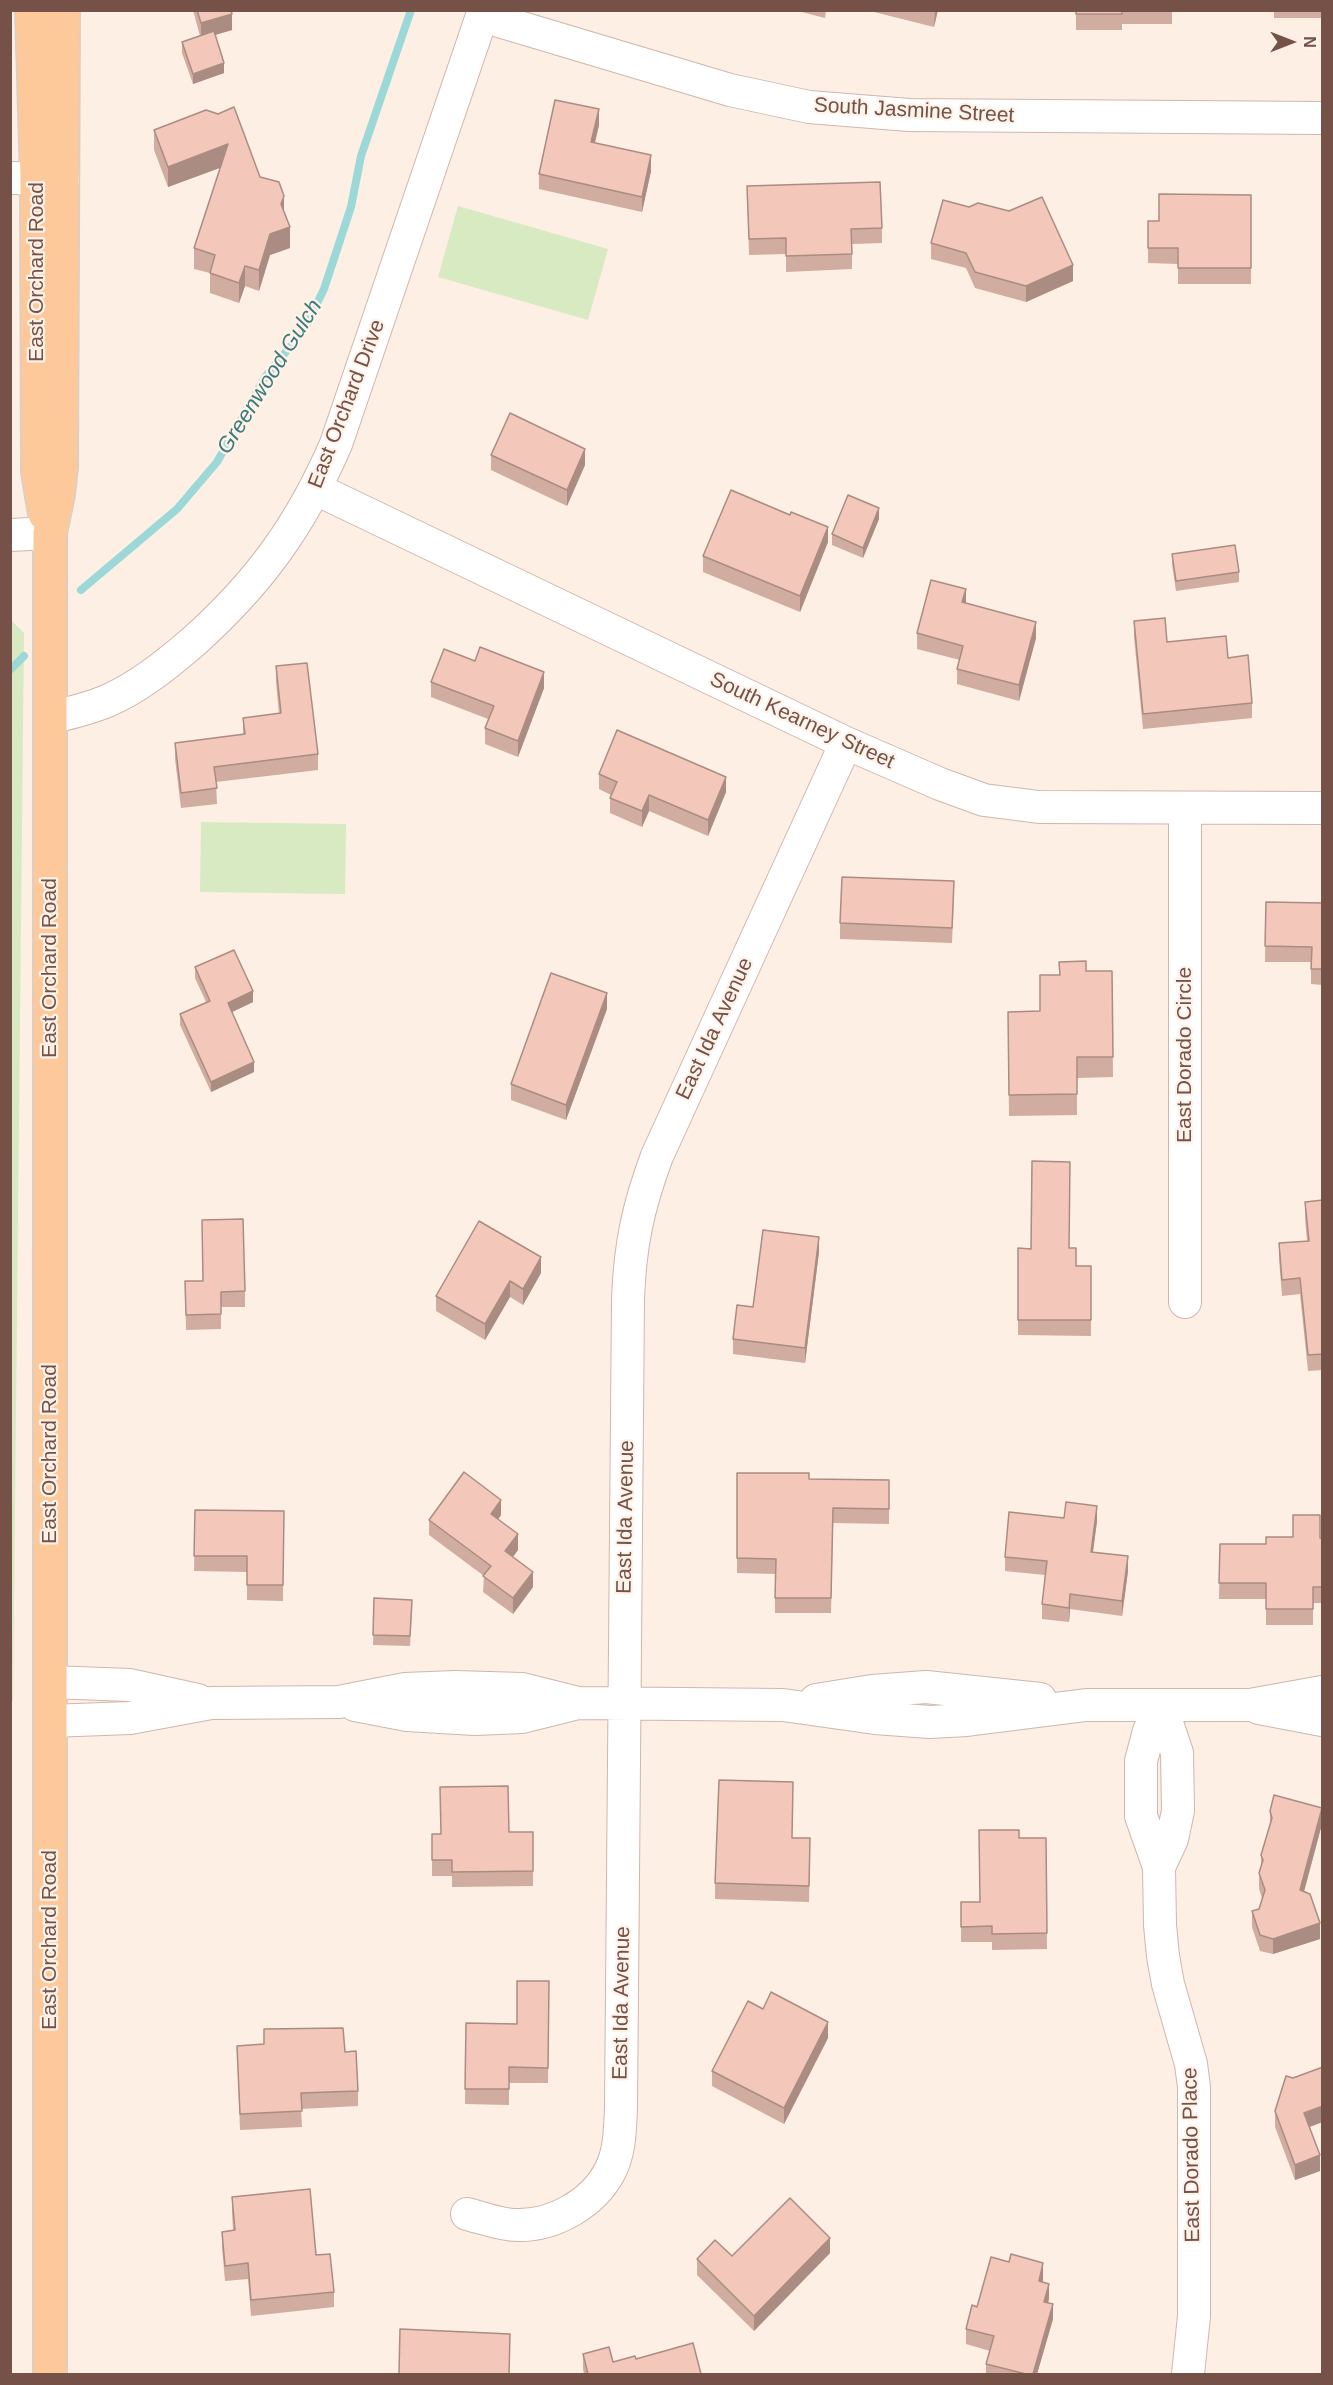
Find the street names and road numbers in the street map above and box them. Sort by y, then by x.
street label: South Jasmine Street [813,93,1015,129]
street label: East Orchard Road [24,182,50,362]
street label: East Orchard Drive [303,316,391,492]
street label: South Kearney Street [706,667,898,775]
street label: East Orchard Road [37,878,63,1058]
street label: East Ida Avenue [671,954,759,1104]
street label: East Dorado Circle [1172,967,1198,1143]
street label: East Orchard Road [37,1364,63,1544]
street label: East Ida Avenue [612,1440,640,1594]
street label: East Orchard Road [37,1850,63,2030]
street label: East Ida Avenue [608,1926,636,2080]
street label: East Dorado Place [1178,2067,1206,2243]

